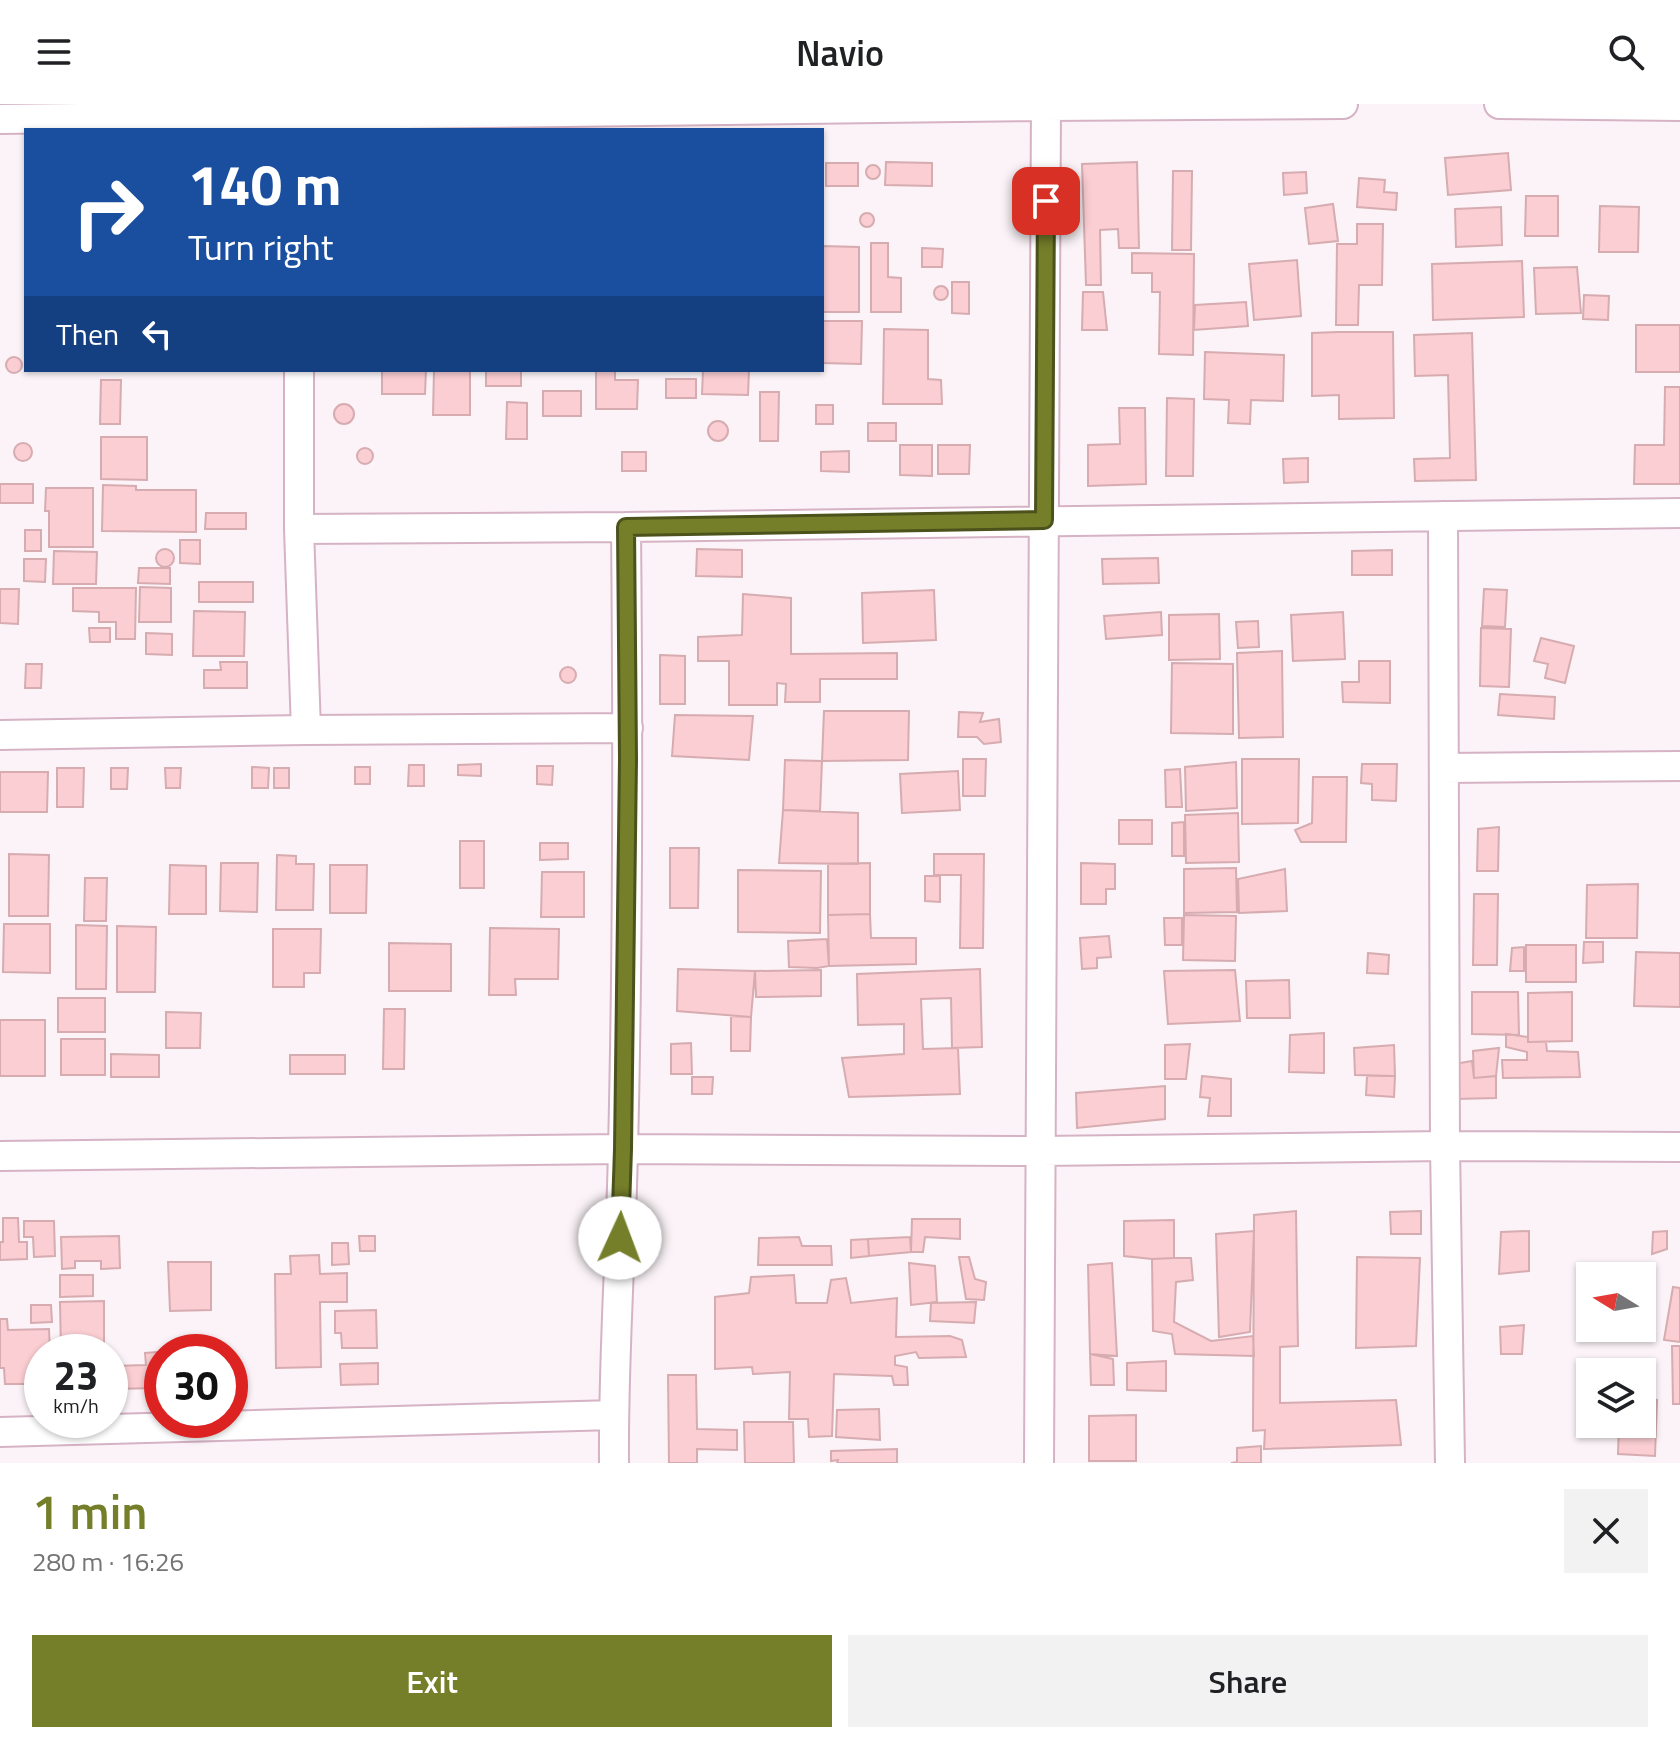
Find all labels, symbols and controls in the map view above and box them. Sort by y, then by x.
text: Navio [796,25,884,80]
icon: menu [32,30,76,74]
icon: search [1604,30,1648,74]
text: 140 m [188,142,341,227]
icon: right [56,160,160,264]
pin [1012,167,1080,235]
icon: arrive [1024,179,1068,223]
text: Turn right [188,219,333,274]
text: Then [56,311,119,357]
icon: left [135,312,179,356]
position arrow [578,1196,662,1280]
north arrow [1576,1262,1656,1342]
map controls [1576,1262,1656,1438]
speed limit sign: 30 [144,1334,248,1438]
text: 23 [54,1345,98,1406]
button: layers [1576,1358,1656,1438]
text: km/h [53,1390,99,1421]
text: 1 min [32,1475,147,1548]
button: close [1564,1489,1648,1573]
text: 280 m · 16:26 [32,1542,184,1581]
button: Exit [32,1635,832,1727]
button: Share [848,1635,1648,1727]

